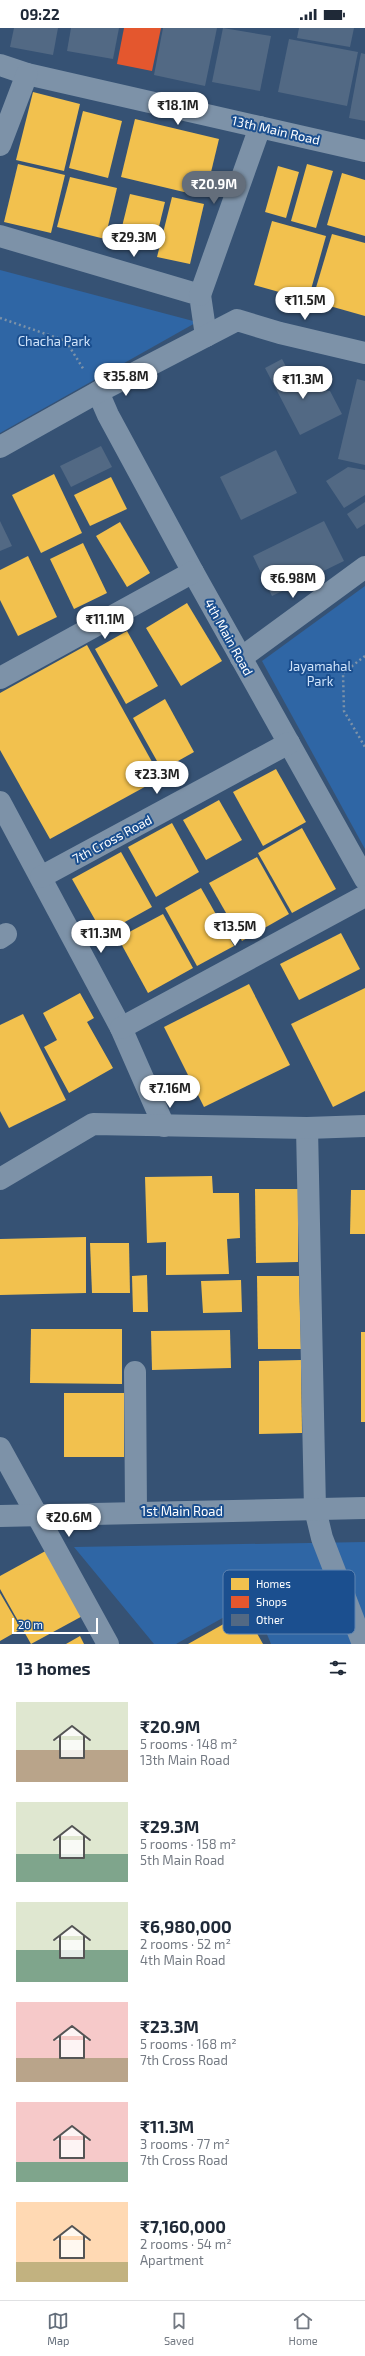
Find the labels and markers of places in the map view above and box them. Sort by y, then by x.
pin: ₹18.1M [145,92,211,126]
pin: ₹20.9M [181,171,247,205]
pin: ₹29.3M [101,224,167,258]
pin: ₹11.5M [272,287,338,321]
pin: ₹35.8M [93,363,159,397]
pin: ₹11.3M [270,366,336,400]
pin: ₹6.98M [260,565,326,599]
pin: ₹11.1M [72,606,138,640]
pin: ₹23.3M [124,761,190,795]
pin: ₹13.5M [202,913,268,947]
pin: ₹11.3M [68,920,134,954]
pin: ₹7.16M [137,1075,203,1109]
pin: ₹20.6M [36,1504,102,1538]

